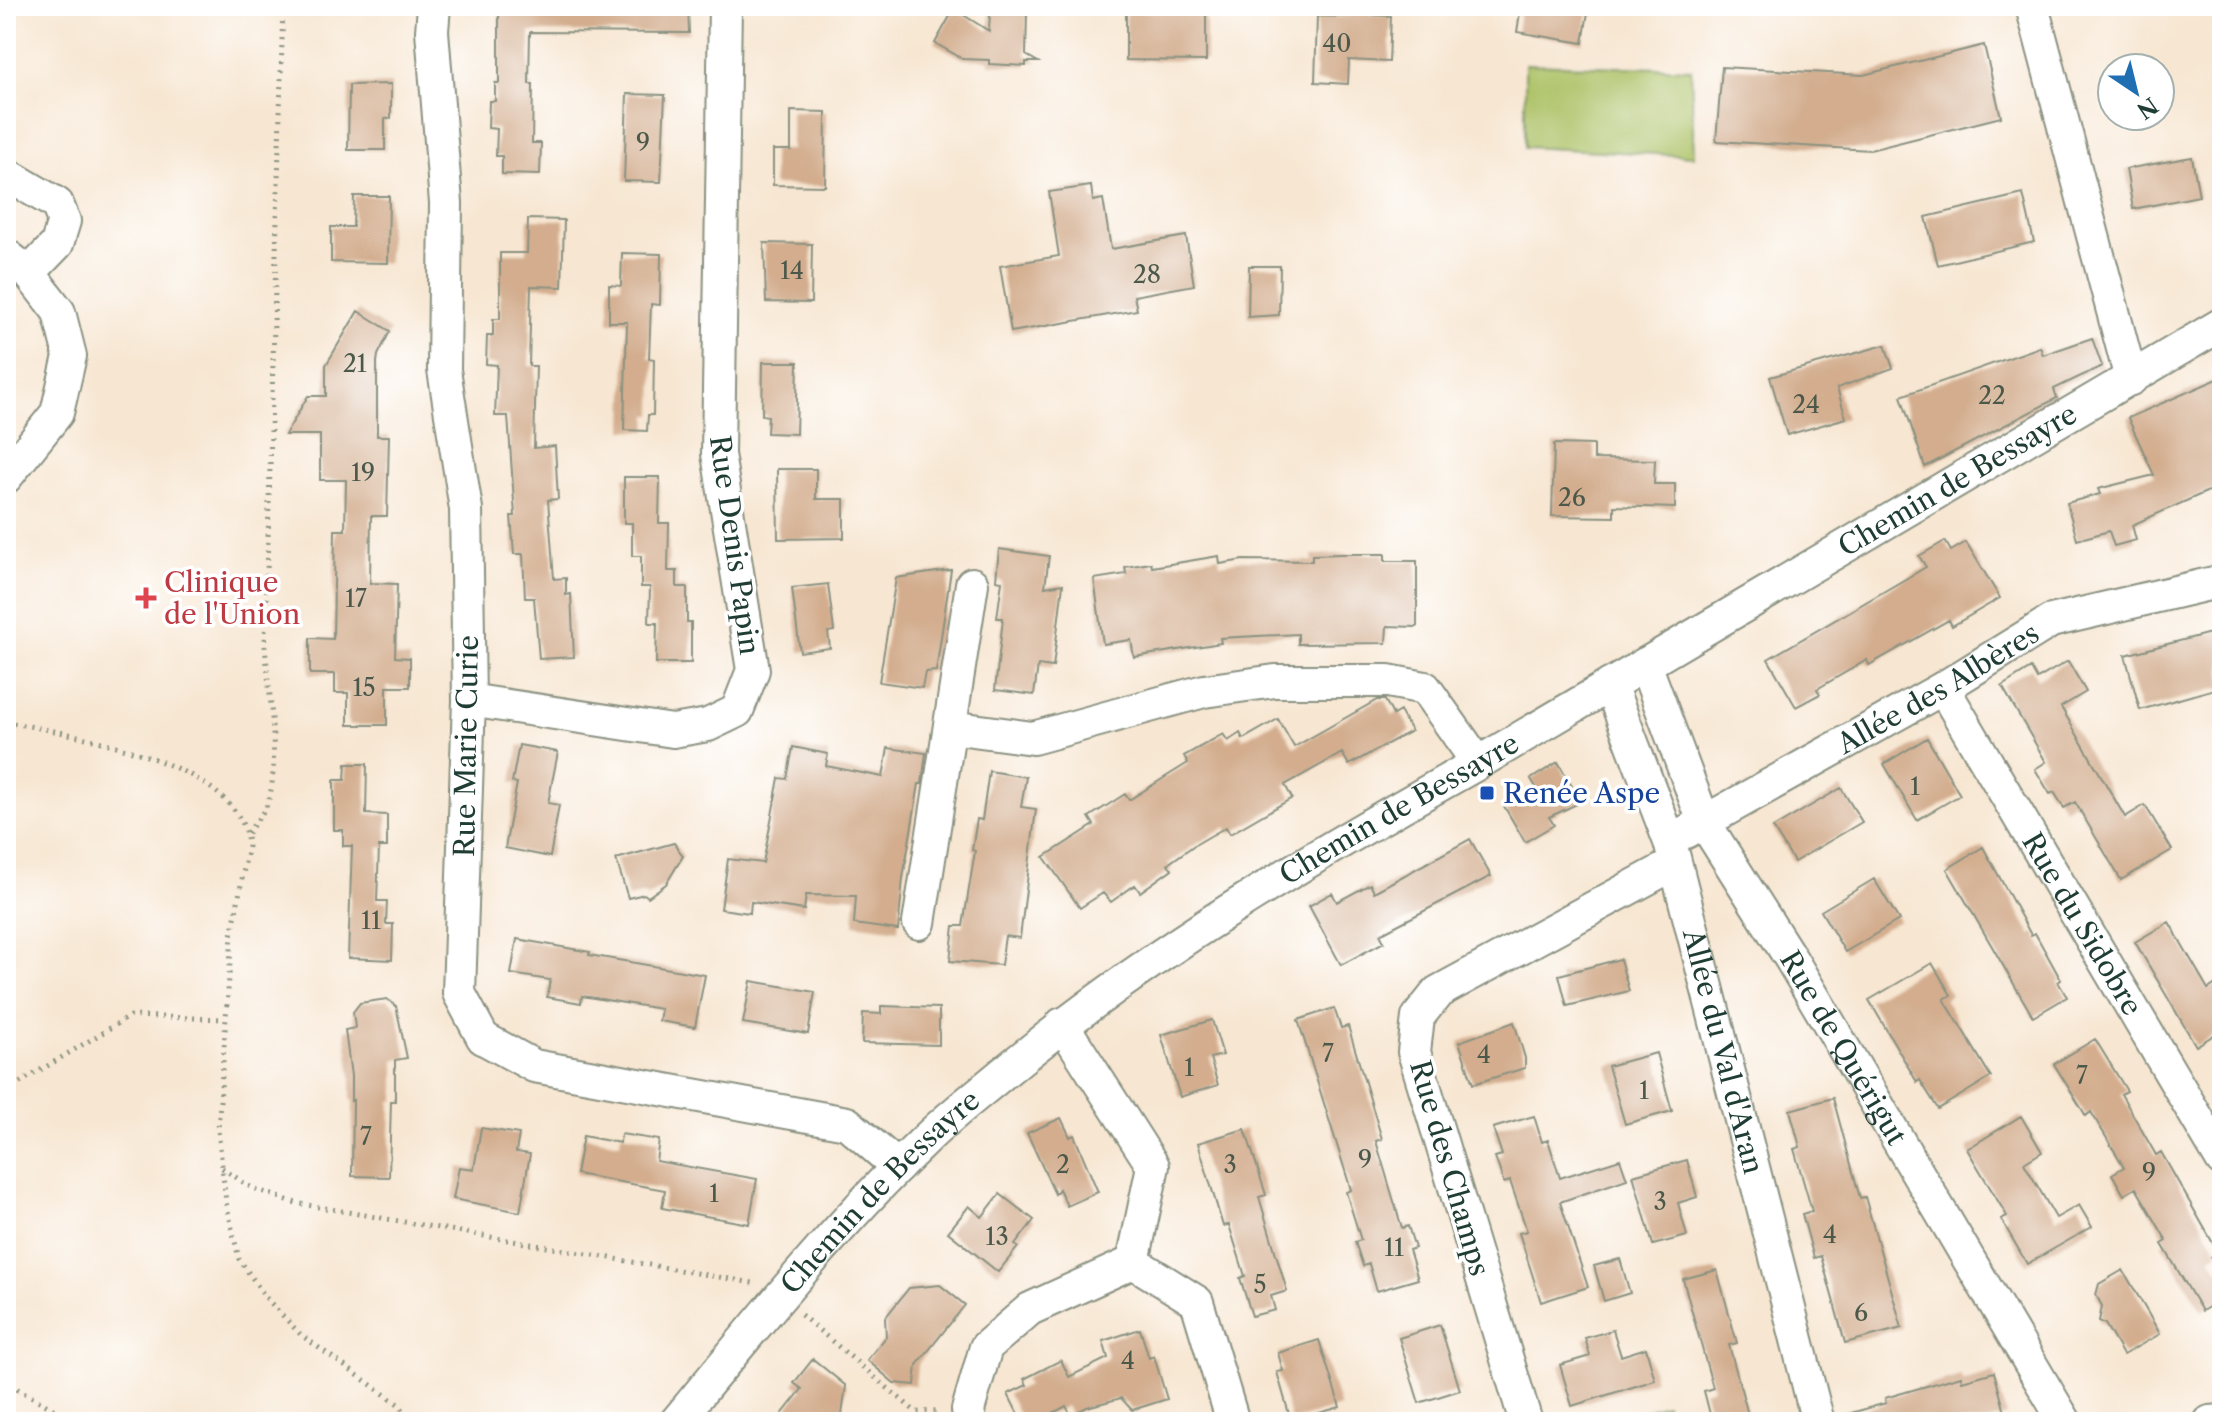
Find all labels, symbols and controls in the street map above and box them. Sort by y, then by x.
house number: 40 [1322,29,1352,58]
north arrow [2096,52,2176,132]
text: N [2132,91,2163,125]
house number: 9 [636,128,650,157]
house number: 14 [780,256,804,285]
house number: 28 [1133,260,1161,289]
house number: 21 [343,349,367,378]
house number: 22 [1978,381,2006,410]
house number: 24 [1792,390,1820,419]
street label: Chemin de Bessayre [1832,397,2083,564]
street label: Rue Denis Papin [703,433,767,657]
house number: 19 [351,458,375,487]
house number: 26 [1558,483,1586,512]
place label: Clinique de l'Union [164,565,300,631]
house number: 17 [345,584,367,613]
marker: Clinique de l'Union [135,587,157,609]
street label: Allée des Albères [1830,616,2045,761]
street label: Rue Marie Curie [447,635,485,857]
house number: 15 [352,673,376,702]
street label: Chemin de Bessayre [1273,726,1525,892]
house number: 1 [1910,772,1920,801]
place label: Renée Aspe [1503,776,1660,810]
marker: Renée Aspe [1478,784,1496,802]
street label: Rue du Sidobre [2015,826,2150,1021]
house number: 11 [361,906,381,935]
street label: Allée du Val d'Aran [1676,924,1771,1177]
street label: Rue de Quérigut [1773,945,1914,1151]
house number: 7 [1322,1039,1334,1068]
house number: 4 [1477,1040,1491,1069]
house number: 1 [1184,1053,1194,1082]
street label: Rue des Champs [1403,1056,1497,1280]
house number: 7 [2076,1061,2088,1090]
house number: 1 [1639,1076,1649,1105]
street label: Chemin de Bessayre [773,1083,986,1300]
house number: 7 [360,1122,372,1151]
house number: 9 [1358,1145,1372,1174]
house number: 2 [1056,1150,1070,1179]
house number: 3 [1223,1150,1237,1179]
house number: 9 [2142,1158,2156,1187]
house number: 1 [709,1179,719,1208]
house number: 3 [1653,1187,1667,1216]
house number: 4 [1823,1220,1837,1249]
house number: 13 [985,1222,1009,1251]
house number: 11 [1384,1233,1404,1262]
house number: 5 [1253,1270,1267,1299]
house number: 6 [1854,1298,1868,1327]
house number: 4 [1121,1346,1135,1375]

